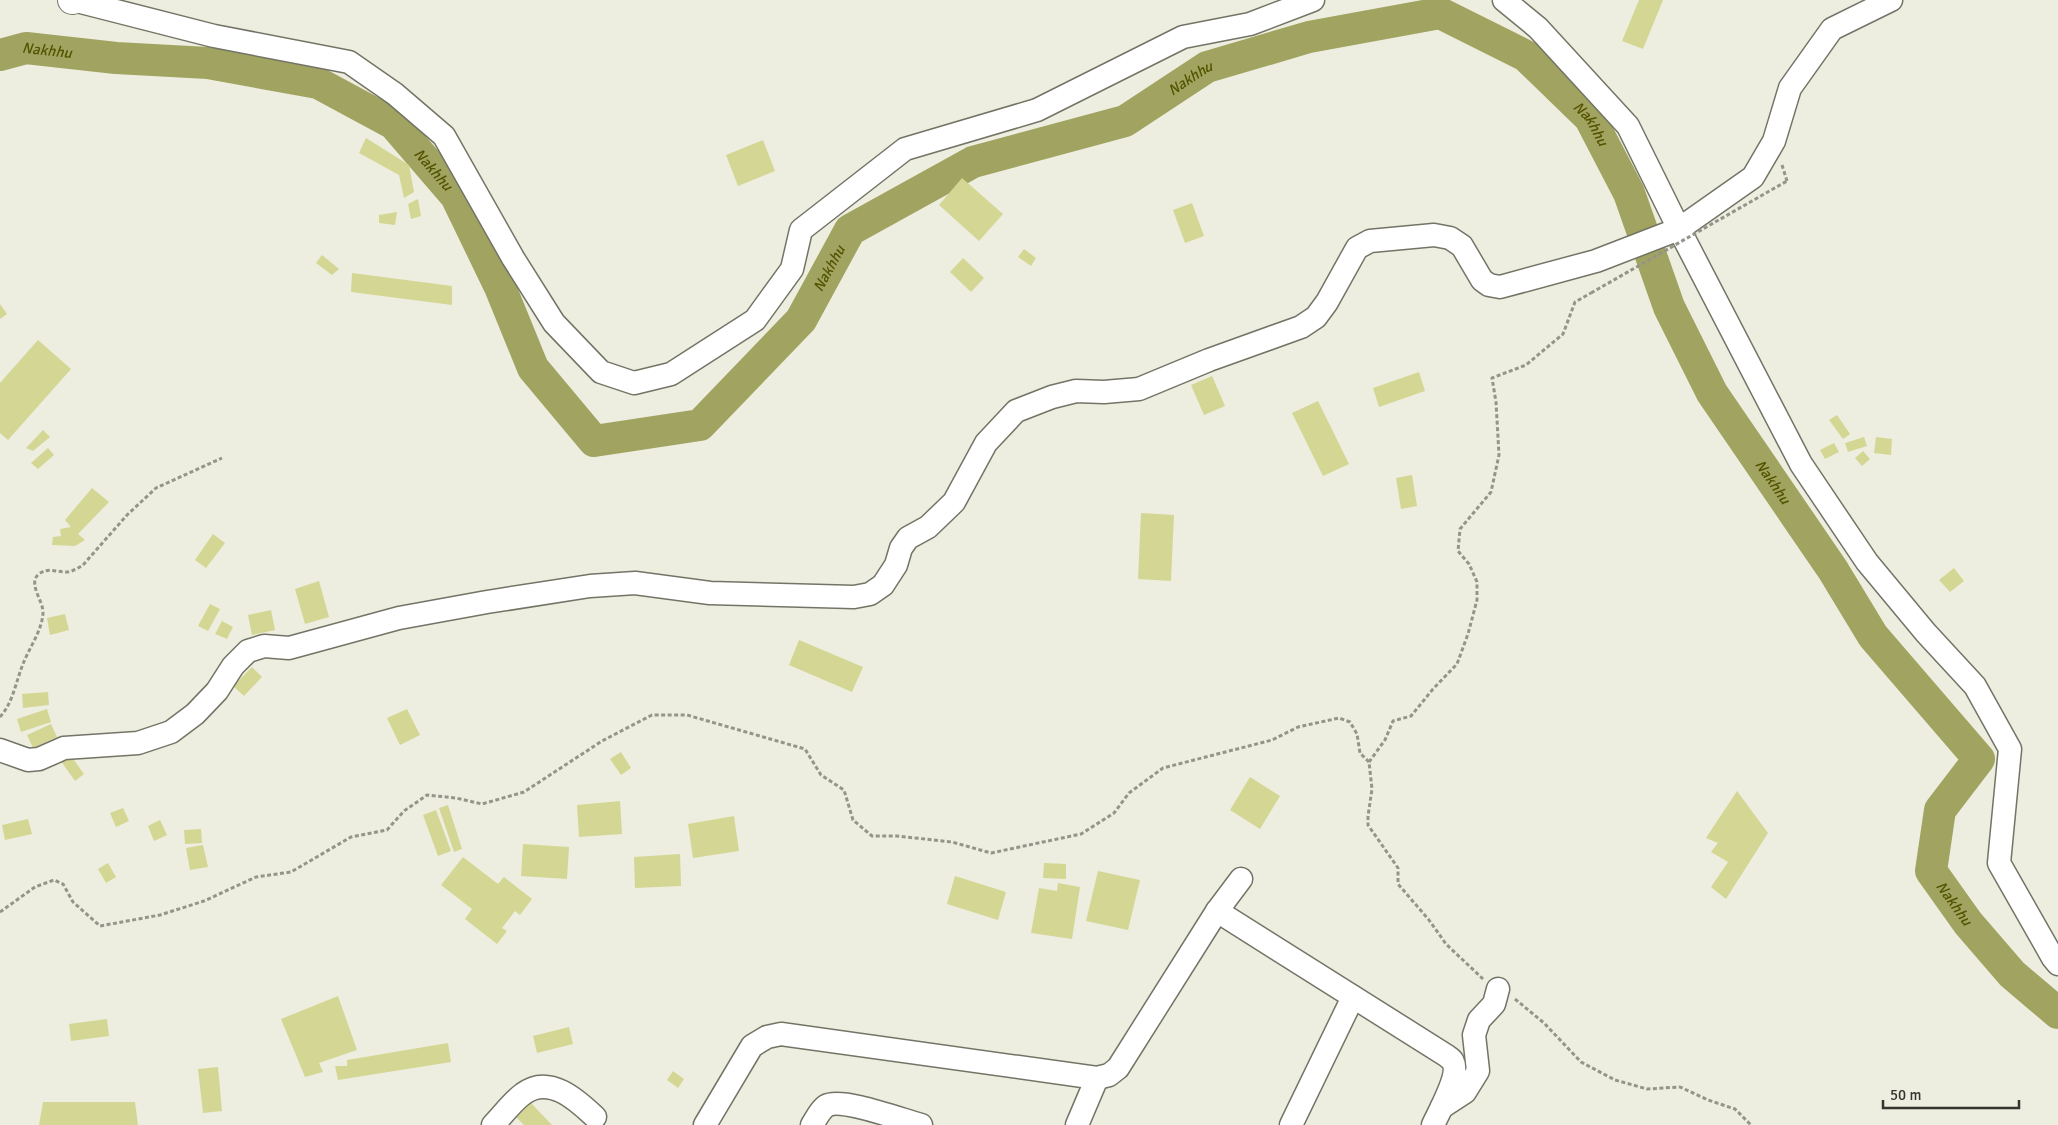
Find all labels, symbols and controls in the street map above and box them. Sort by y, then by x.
water label: Nakhhu [21,39,74,62]
water label: Nakhhu [1165,57,1215,99]
water label: Nakhhu [1570,98,1612,150]
water label: Nakhhu [410,145,457,195]
water label: Nakhhu [809,242,849,295]
water label: Nakhhu [1751,456,1795,508]
water label: Nakhhu [1932,878,1976,930]
scale bar [1883,1078,2019,1110]
text: 50 m [1890,1086,1921,1104]

